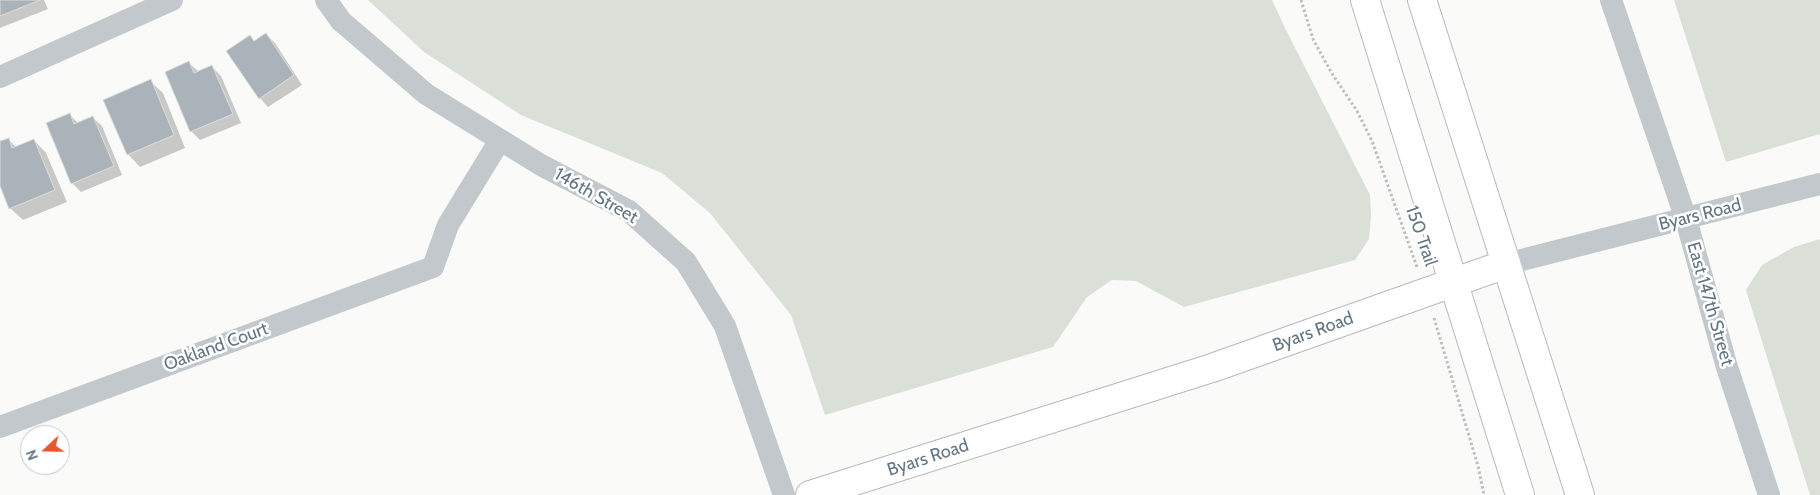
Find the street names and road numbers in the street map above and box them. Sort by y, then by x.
street label: 146th Street [550,163,642,229]
street label: Byars Road [1657,194,1743,236]
street label: 150 Trail [1401,203,1441,269]
street label: East 147th Street [1682,240,1738,368]
street label: Byars Road [1270,307,1356,357]
street label: Oakland Court [161,318,271,376]
street label: Byars Road [885,435,971,481]

